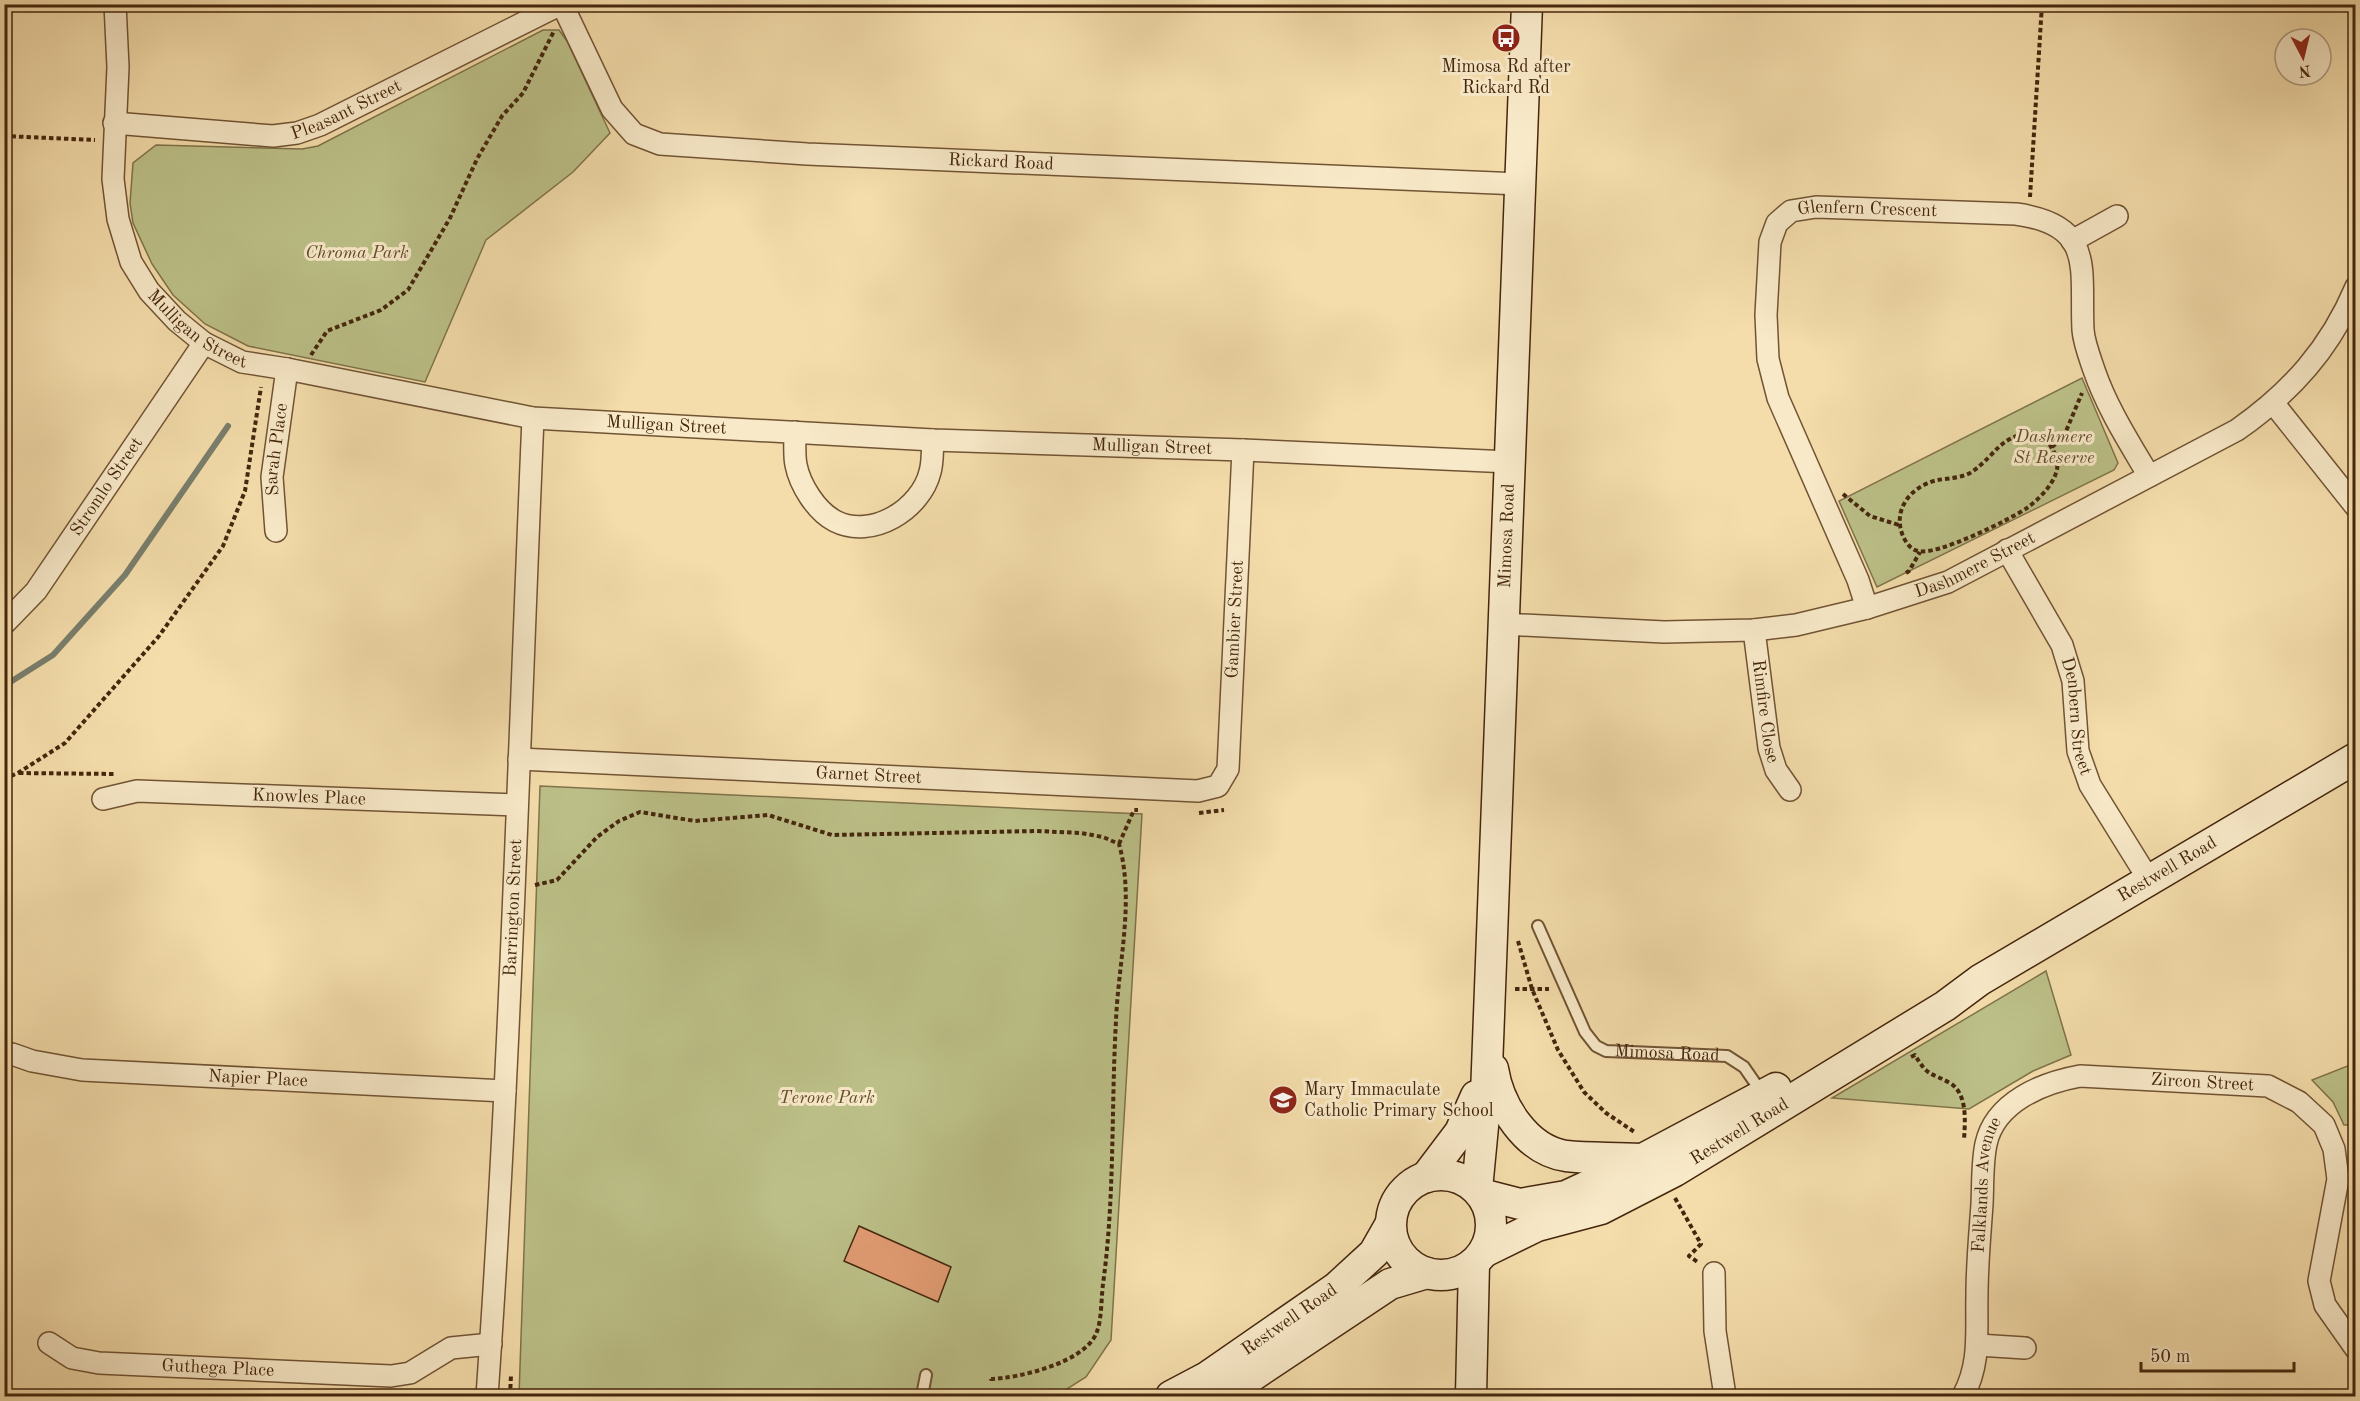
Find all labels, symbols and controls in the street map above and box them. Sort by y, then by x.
bus stop icon: Mimosa Rd after Rickard Rd [1490,22,1522,54]
north arrow [2273,27,2333,87]
place label: Mimosa Rd after Rickard Rd [1441,58,1571,97]
text: N [2297,61,2312,79]
street label: Pleasant Street [289,77,404,143]
street label: Rickard Road [948,151,1054,173]
street label: Glenfern Crescent [1796,198,1938,220]
park label: Chroma Park [305,244,409,262]
street label: Mulligan Street [144,286,248,372]
street label: Sarah Place [263,402,291,496]
street label: Mulligan Street [606,413,727,438]
park label: Dashmere St Reserve [2014,428,2094,467]
street label: Stromlo Street [67,434,146,539]
street label: Mulligan Street [1091,436,1213,458]
street label: Mimosa Road [1496,483,1518,589]
street label: Dashmere Street [1912,529,2038,601]
street label: Gambier Street [1223,560,1247,679]
street label: Denbern Street [2057,655,2095,778]
street label: Rimfire Close [1749,658,1782,765]
street label: Garnet Street [815,764,922,787]
street label: Knowles Place [252,786,366,808]
street label: Restwell Road [2115,833,2220,906]
street label: Barrington Street [501,838,525,977]
street label: Mimosa Road [1614,1042,1720,1065]
street label: Napier Place [207,1067,308,1090]
street label: Zircon Street [2150,1071,2255,1094]
place label: Mary Immaculate Catholic Primary School [1304,1081,1494,1120]
school or university icon: Mary Immaculate Catholic Primary School [1267,1084,1299,1116]
park label: Terone Park [779,1089,875,1107]
street label: Restwell Road [1687,1095,1792,1168]
street label: Falklands Avenue [1970,1114,2005,1253]
street label: Restwell Road [1238,1281,1340,1359]
scale bar [2141,1335,2294,1373]
text: 50 m [2150,1348,2190,1366]
street label: Guthega Place [161,1357,275,1380]

